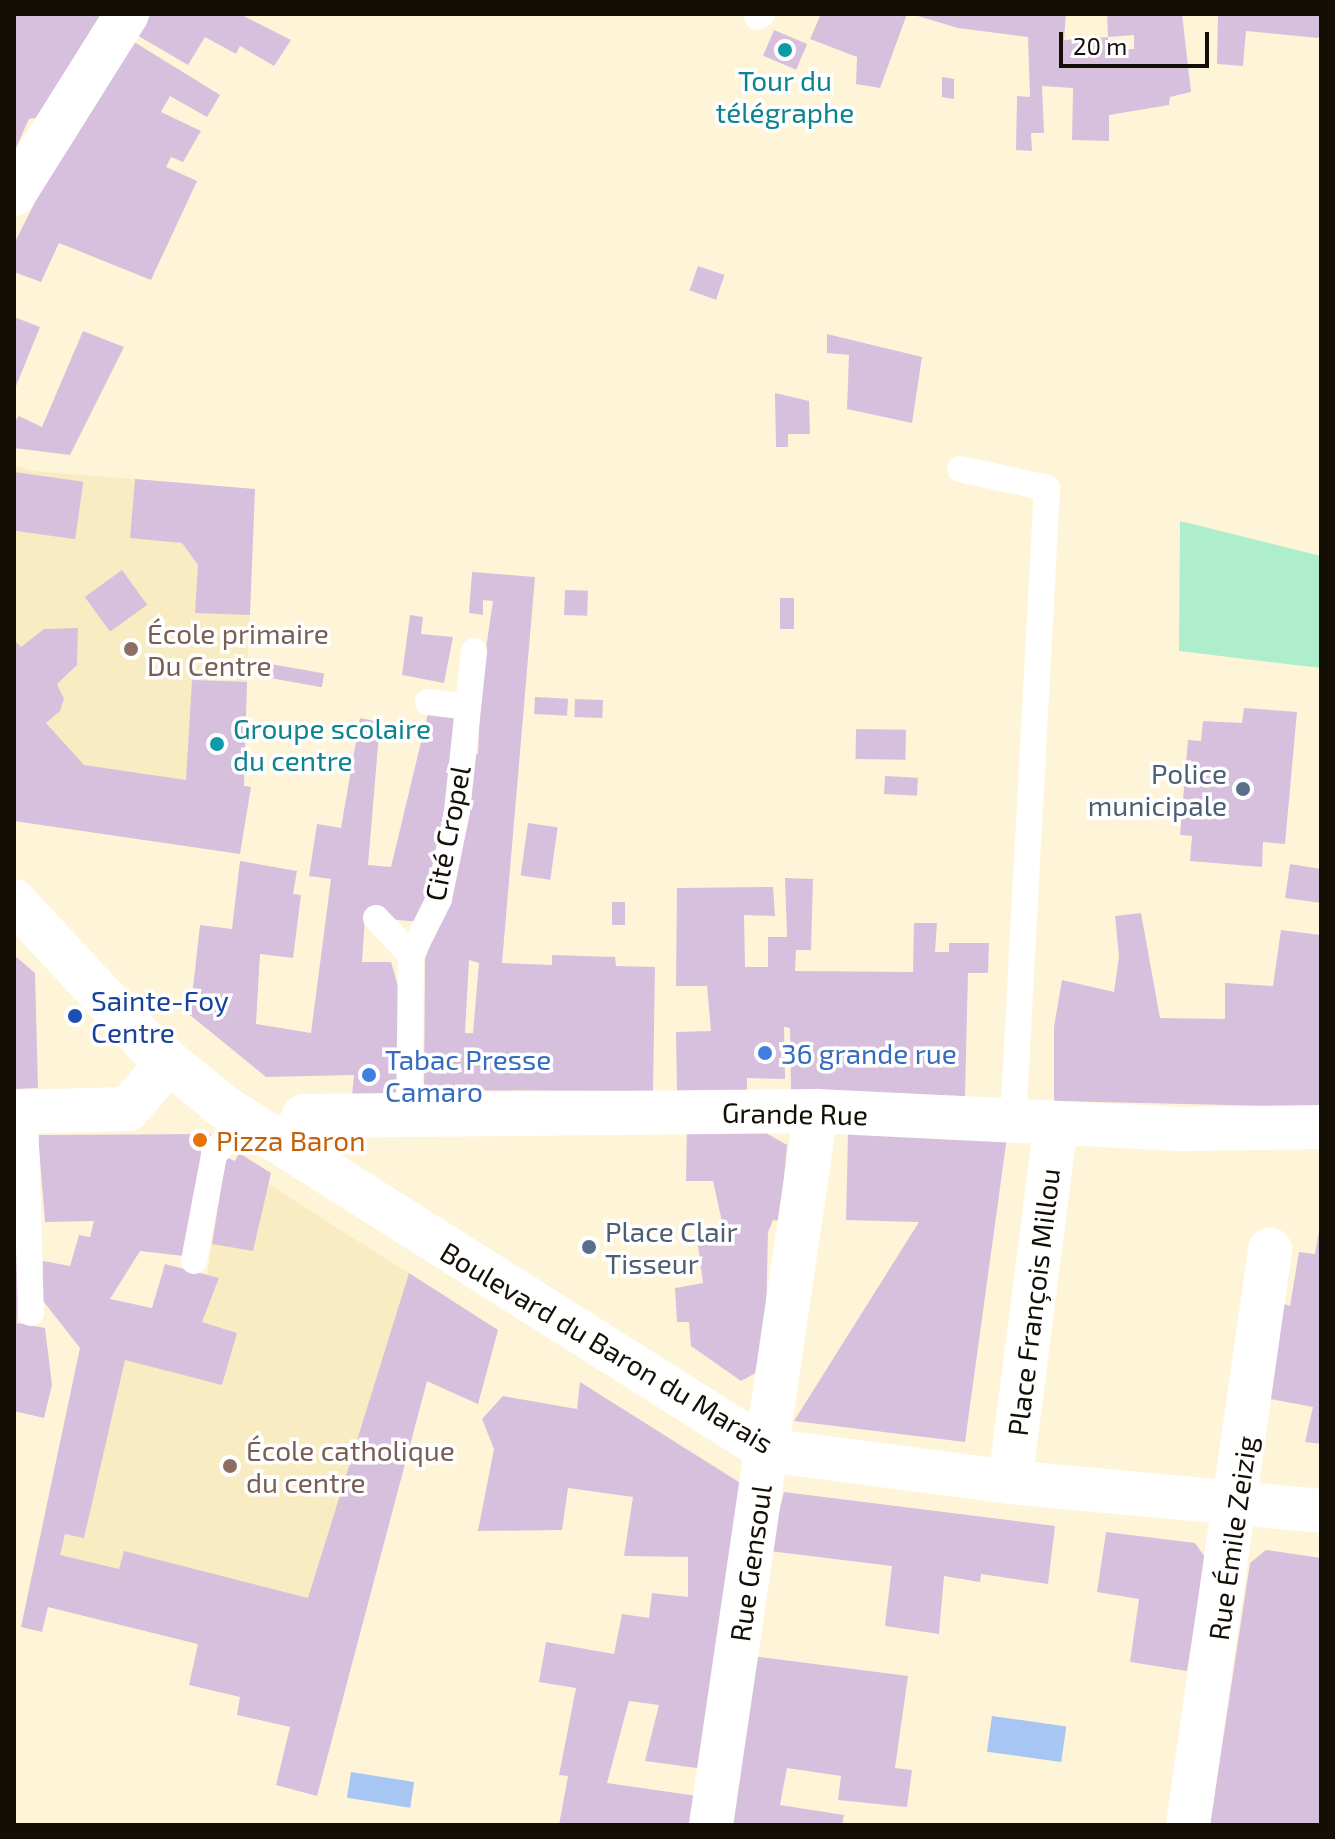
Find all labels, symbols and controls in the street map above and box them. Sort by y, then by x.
scale bar [1063,16,1213,66]
text: 20 m [1073,31,1127,60]
marker: Tour du télégraphe [776,41,794,59]
place label: Tour du télégraphe [716,63,854,129]
place label: École primaire Du Centre [147,616,329,682]
marker: École primaire Du Centre [122,640,140,658]
place label: Groupe scolaire du centre [233,711,431,777]
marker: Groupe scolaire du centre [208,735,226,753]
place label: Police municipale [1088,756,1227,822]
street label: Cité Cropel [417,762,477,904]
marker: Police municipale [1234,780,1252,798]
place label: Sainte-Foy Centre [91,983,229,1049]
marker: Sainte-Foy Centre [66,1007,84,1025]
place label: 36 grande rue [781,1036,957,1070]
place label: Tabac Presse Camaro [385,1042,551,1108]
marker: 36 grande rue [756,1044,774,1062]
marker: Tabac Presse Camaro [360,1066,378,1084]
street label: Grande Rue [722,1095,868,1131]
place label: Pizza Baron [216,1123,365,1157]
marker: Pizza Baron [191,1131,209,1149]
street label: Place François Millou [1000,1166,1066,1438]
place label: Place Clair Tisseur [605,1214,738,1280]
street label: Boulevard du Baron du Marais [435,1234,779,1460]
marker: Place Clair Tisseur [580,1238,598,1256]
place label: École catholique du centre [246,1433,455,1499]
street label: Rue Émile Zeizig [1201,1434,1263,1642]
marker: École catholique du centre [221,1457,239,1475]
street label: Rue Gensoul [722,1483,778,1643]

